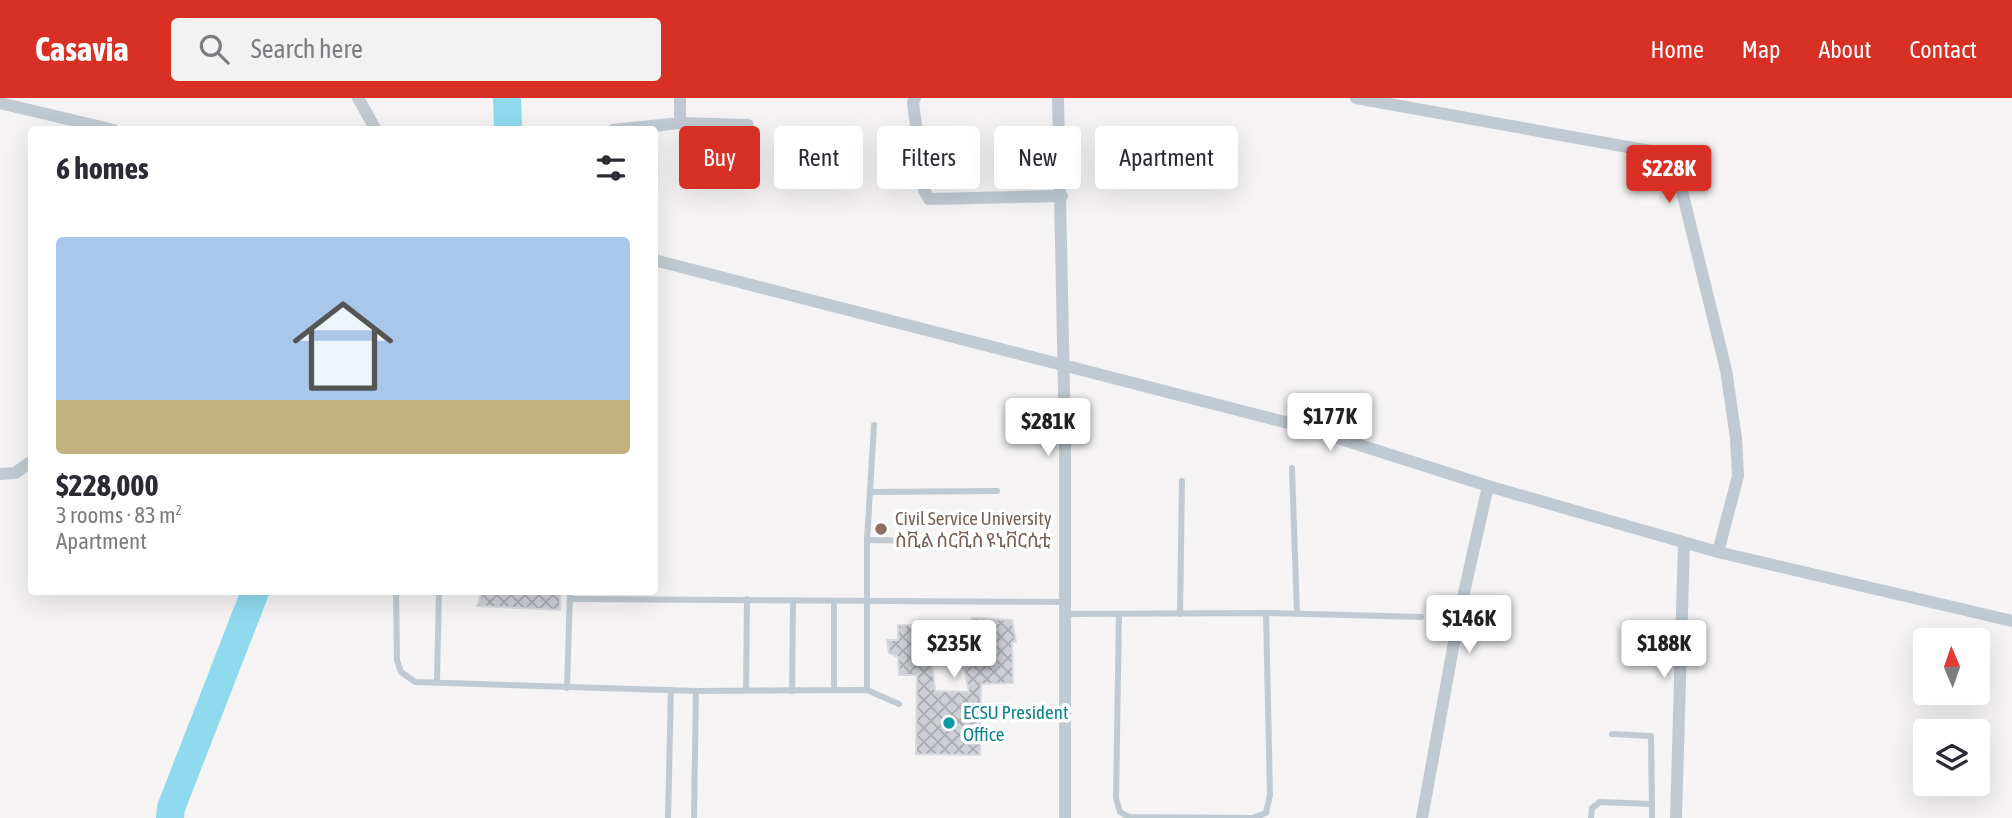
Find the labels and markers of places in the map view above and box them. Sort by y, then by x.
pin: $228K [1620,146,1718,205]
pin: $177K [1281,394,1379,453]
pin: $281K [999,398,1097,458]
place label: Civil Service University ስቪል ሰርቪስ ዩኒቨርሲቲ [895,507,1052,551]
marker: Civil Service University ስቪል ሰርቪስ ዩኒቨርሲቲ [873,521,889,537]
pin: $146K [1420,596,1518,655]
pin: $235K [905,620,1003,680]
pin: $188K [1615,620,1713,680]
place label: ECSU President Office [963,701,1068,745]
marker: ECSU President Office [941,715,957,731]

